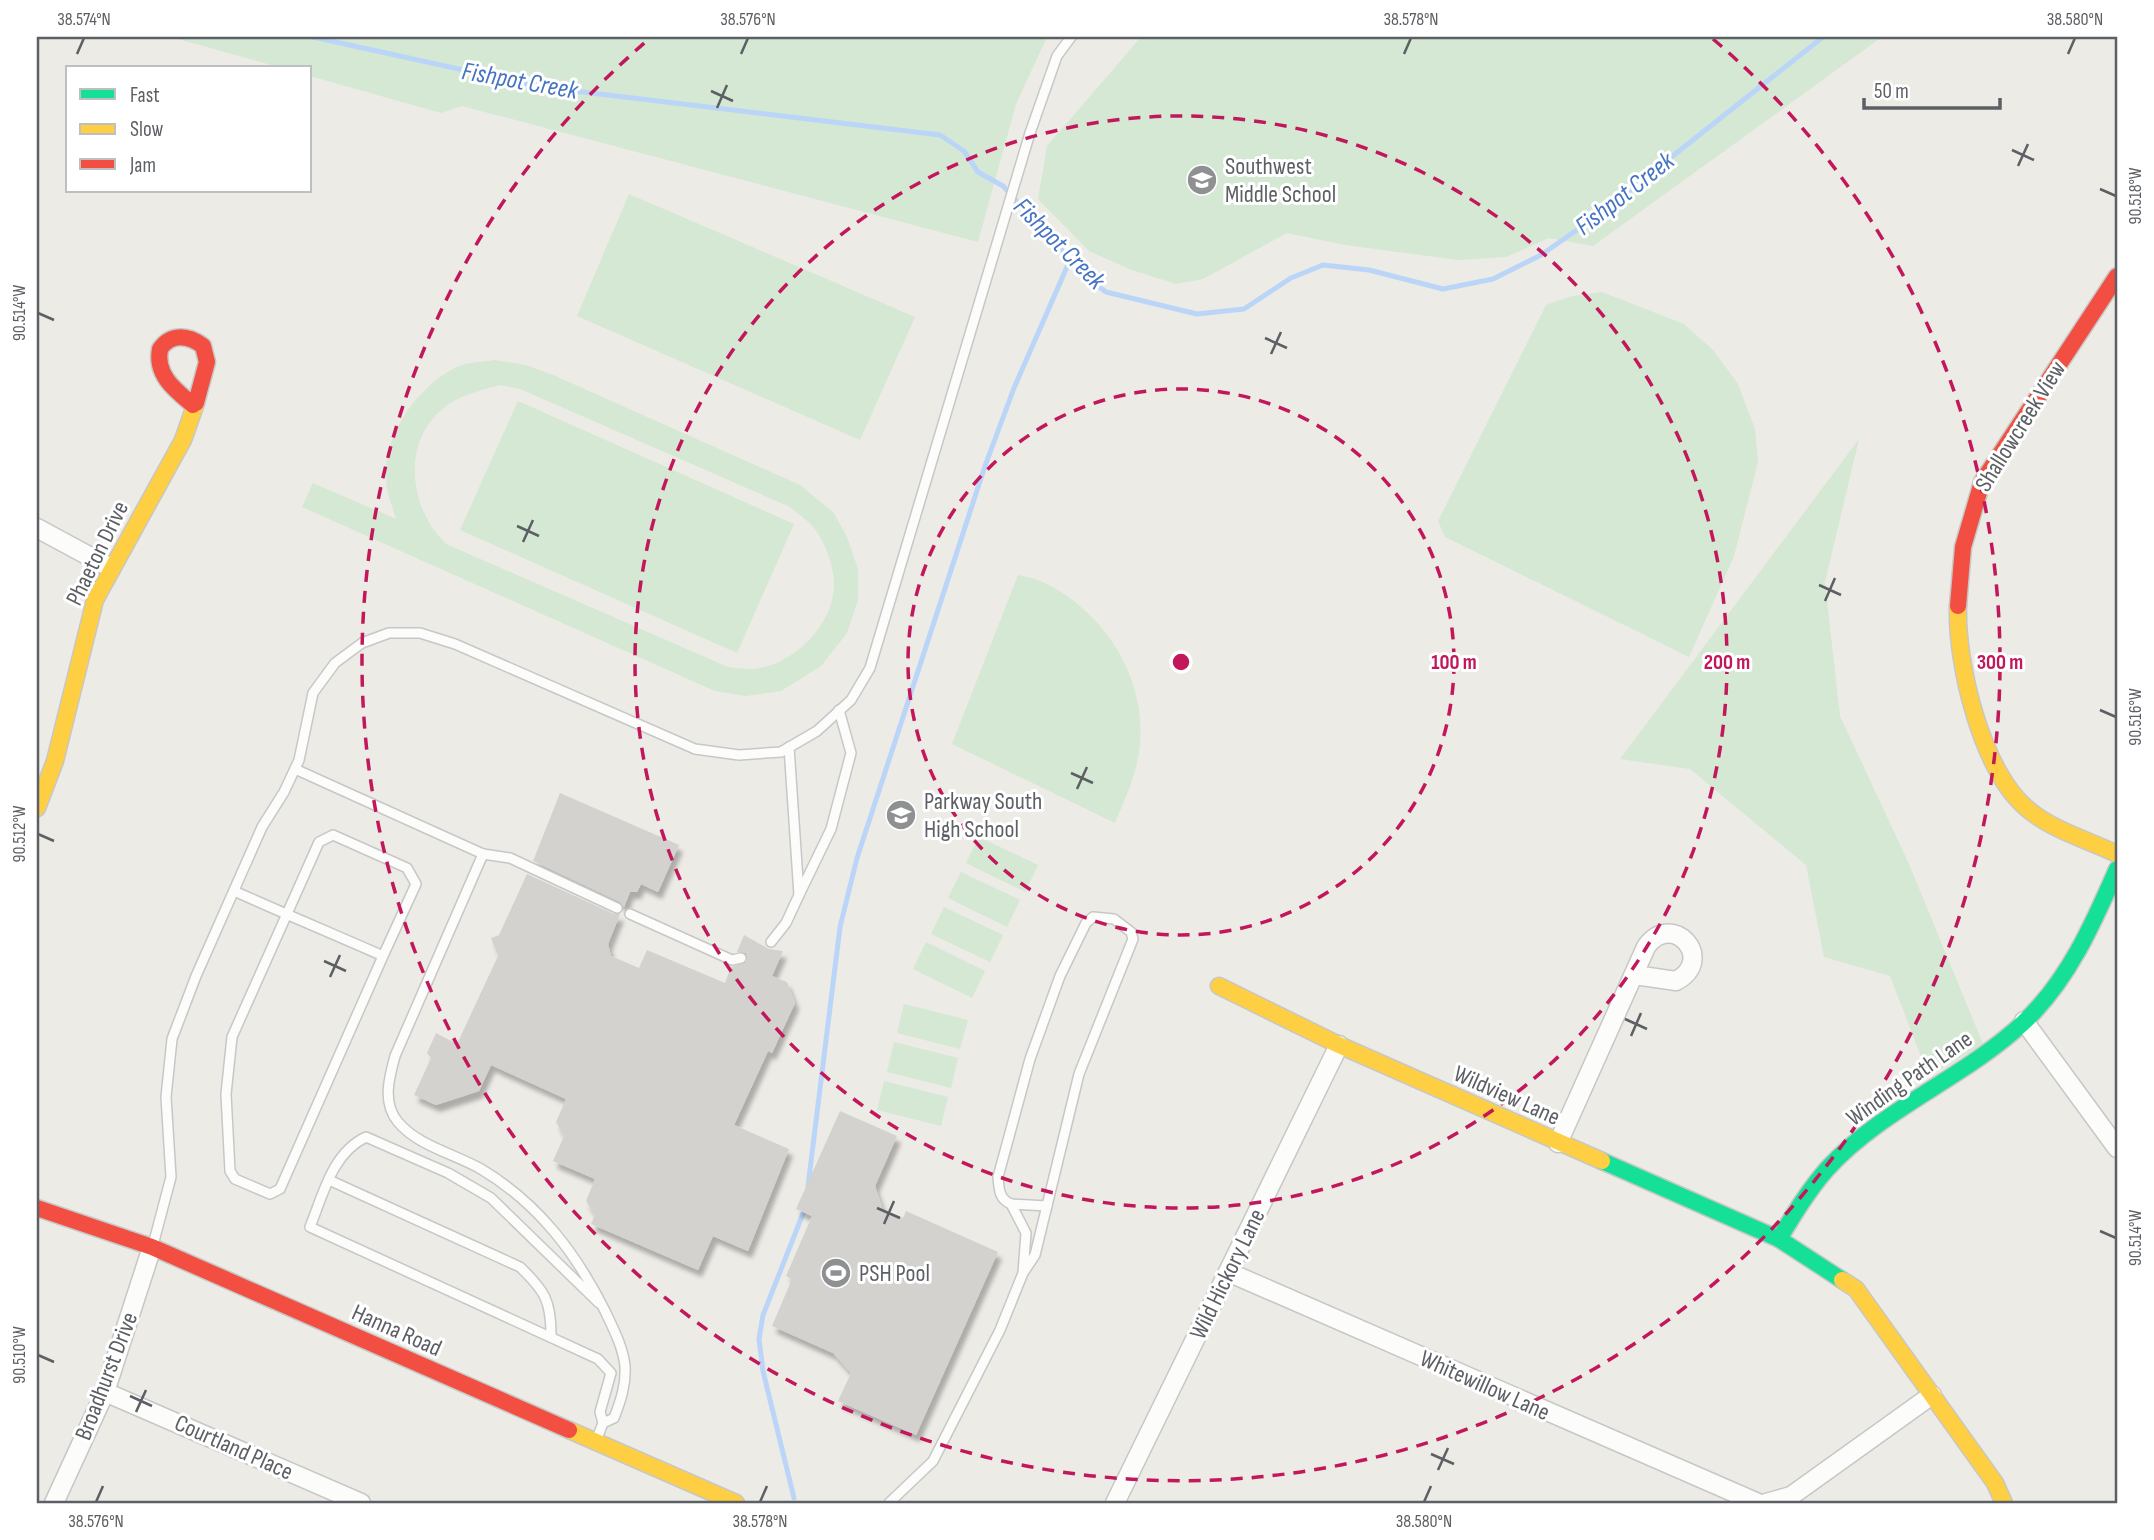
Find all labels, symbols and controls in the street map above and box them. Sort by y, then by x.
text: 38.574°N [57,9,111,30]
text: 38.576°N [720,9,776,30]
text: 38.578°N [1383,9,1439,30]
text: 38.580°N [2047,9,2103,30]
water label: Fishpot Creek [459,56,581,107]
legend [66,66,312,192]
scale bar [1864,66,2000,110]
text: 50 m [1874,79,1909,104]
text: Fast [130,83,160,108]
text: Slow [130,117,164,142]
water label: Fishpot Creek [1569,145,1682,242]
place label: Southwest Middle School [1225,152,1336,209]
text: Jam [129,153,156,178]
school or university icon: Southwest Middle School [1185,163,1219,197]
text: 90.518°W [2125,167,2146,224]
water label: Fishpot Creek [1007,192,1112,297]
text: 90.514°W [9,285,30,341]
street label: Shallowcreek View [1969,356,2072,497]
street label: Phaeton Drive [60,496,135,610]
centre of rings [1169,650,1193,674]
text: 100 m [1431,650,1477,675]
text: 200 m [1704,650,1750,675]
text: 300 m [1977,650,2023,675]
text: 90.516°W [2125,688,2146,746]
place label: Parkway South High School [924,787,1042,844]
school or university icon: Parkway South High School [884,798,918,832]
text: 90.512°W [9,805,30,862]
street label: Winding Path Lane [1841,1024,1978,1132]
street label: Wildview Lane [1449,1059,1564,1132]
street label: Wild Hickory Lane [1183,1204,1272,1344]
text: 90.514°W [2125,1210,2146,1266]
sports icon: PSH Pool [819,1256,853,1290]
place label: PSH Pool [859,1259,930,1288]
street label: Hanna Road [347,1298,446,1363]
street label: Broadhurst Drive [69,1308,144,1444]
text: 90.510°W [9,1326,30,1384]
street label: Whitewillow Lane [1415,1344,1554,1427]
street label: Courtland Place [170,1408,298,1486]
text: 38.576°N [68,1511,124,1532]
text: 38.578°N [732,1511,788,1532]
text: 38.580°N [1396,1511,1452,1532]

